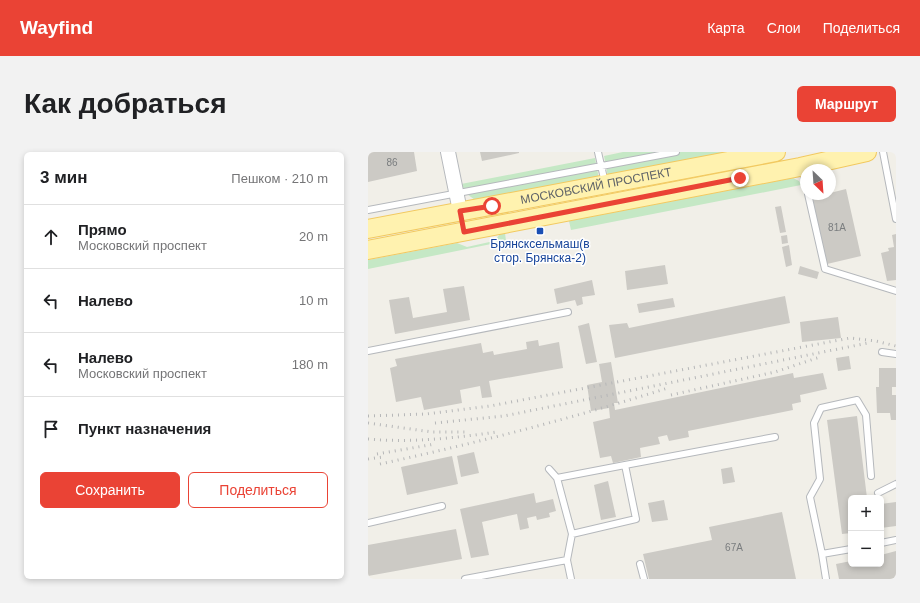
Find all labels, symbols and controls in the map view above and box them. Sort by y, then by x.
text: Wayfind [20,17,93,38]
text: Карта [707,20,745,36]
text: Слои [767,20,801,36]
text: Поделиться [823,20,900,36]
button: Маршрут [797,86,896,122]
text: Как добраться [24,88,226,119]
house number: 86 [386,157,398,168]
north arrow [800,164,836,200]
street label: МОСКОВСКИЙ ПРОСПЕКТ [519,165,673,207]
text: 3 мин [40,168,87,187]
route end [731,169,749,187]
text: Пешком · 210 m [231,171,328,186]
route start [483,197,501,215]
text: Прямо [78,221,127,238]
house number: 81А [828,222,846,233]
icon: ahead [40,226,62,248]
marker: Брянсксельмаш(в стор. Брянска-2) [535,226,545,236]
text: 20 m [299,229,328,244]
place label: Брянсксельмаш(в стор. Брянска-2) [490,237,590,265]
text: Московский проспект [78,238,207,253]
icon: left [40,290,62,312]
text: Налево [78,292,133,309]
text: 10 m [299,293,328,308]
text: Налево [78,349,133,366]
icon: left [40,354,62,376]
text: 180 m [292,357,328,372]
text: Московский проспект [78,366,207,381]
icon: arrive [40,418,62,440]
text: Пункт назначения [78,420,211,437]
button: Сохранить [40,472,180,508]
button: Поделиться [188,472,328,508]
map controls [848,495,884,567]
button: + [848,495,884,531]
button: − [848,531,884,567]
house number: 67А [725,542,743,553]

